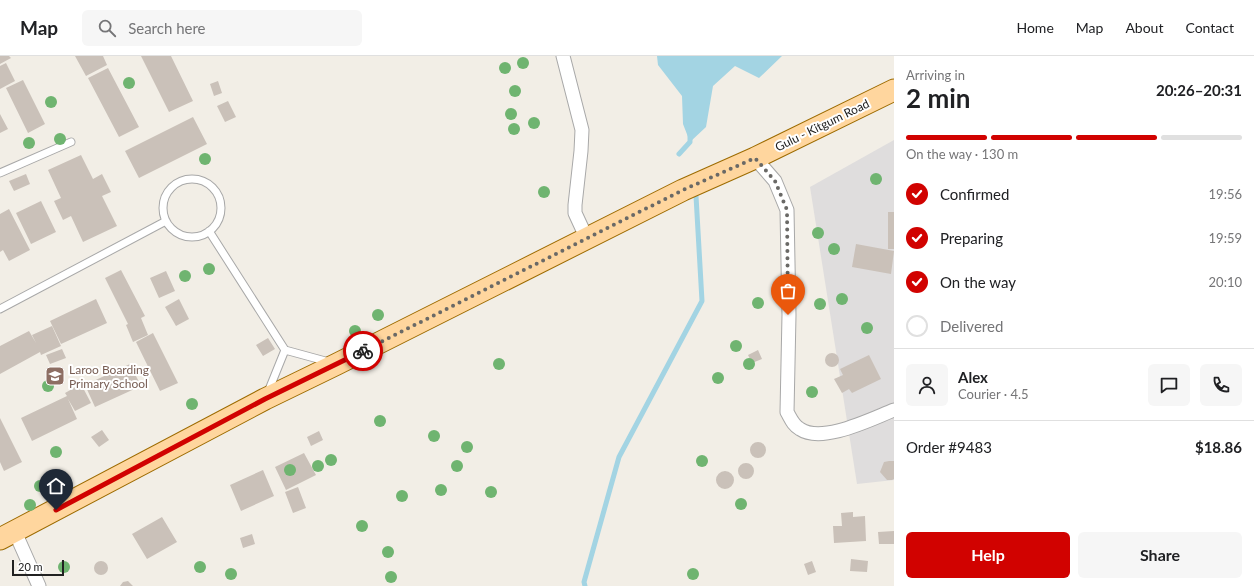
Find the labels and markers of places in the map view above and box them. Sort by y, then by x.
pin [771,274,805,315]
place label: Laroo Boarding Primary School [69,362,149,391]
school or university icon: Laroo Boarding Primary School [44,365,66,387]
pin [39,469,73,510]

